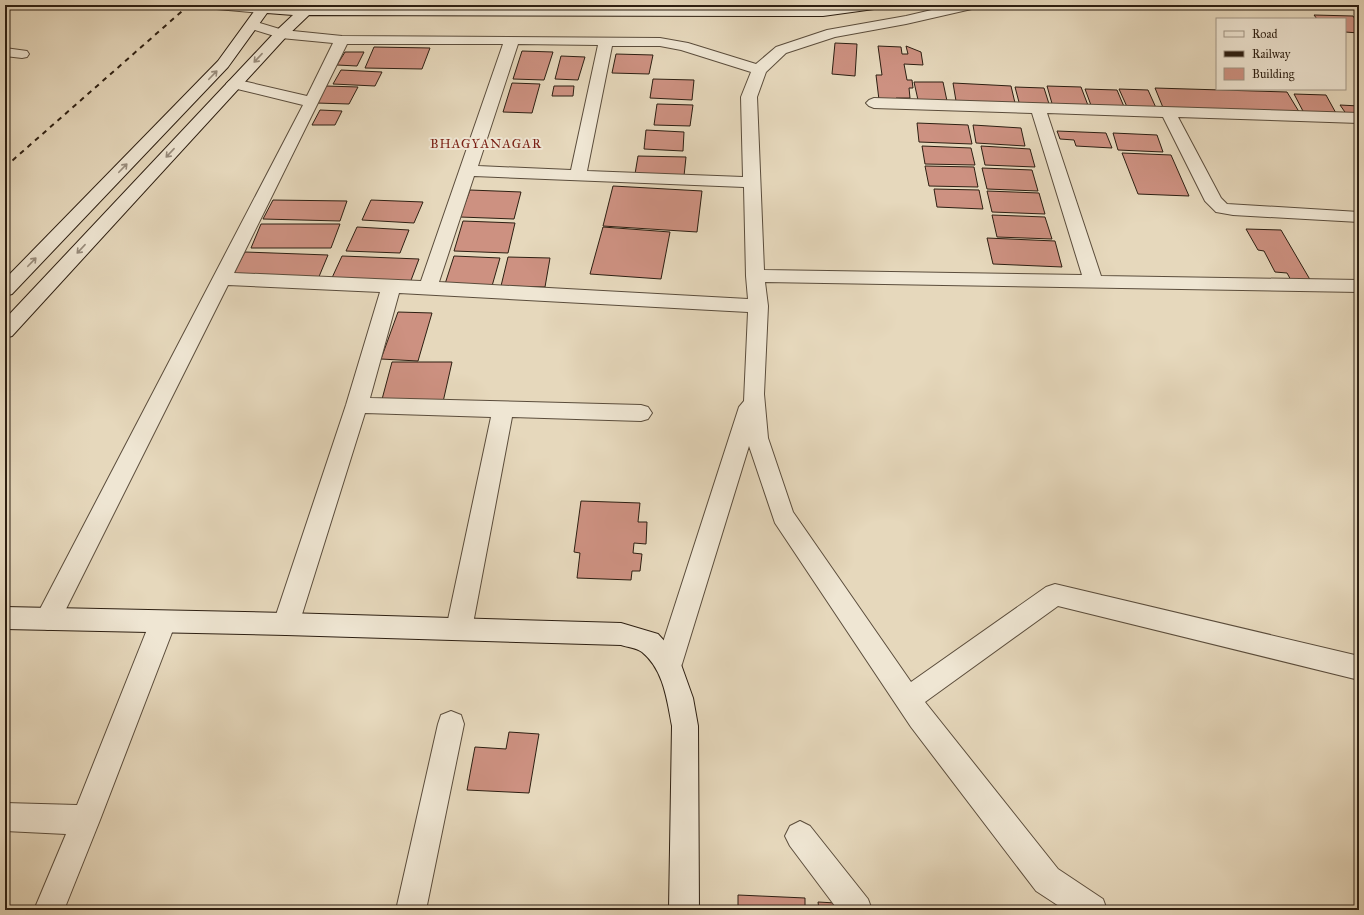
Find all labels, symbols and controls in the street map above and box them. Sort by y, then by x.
legend [1216,18,1346,90]
text: Road [1252,27,1278,41]
text: Railway [1252,47,1291,61]
one-way arrow [253,53,263,63]
text: Building [1252,67,1295,82]
one-way arrow [208,70,218,80]
district label: BHAGYANAGAR [430,136,542,152]
one-way arrow [166,148,175,158]
one-way arrow [118,163,127,173]
one-way arrow [77,244,86,254]
one-way arrow [27,257,37,267]

